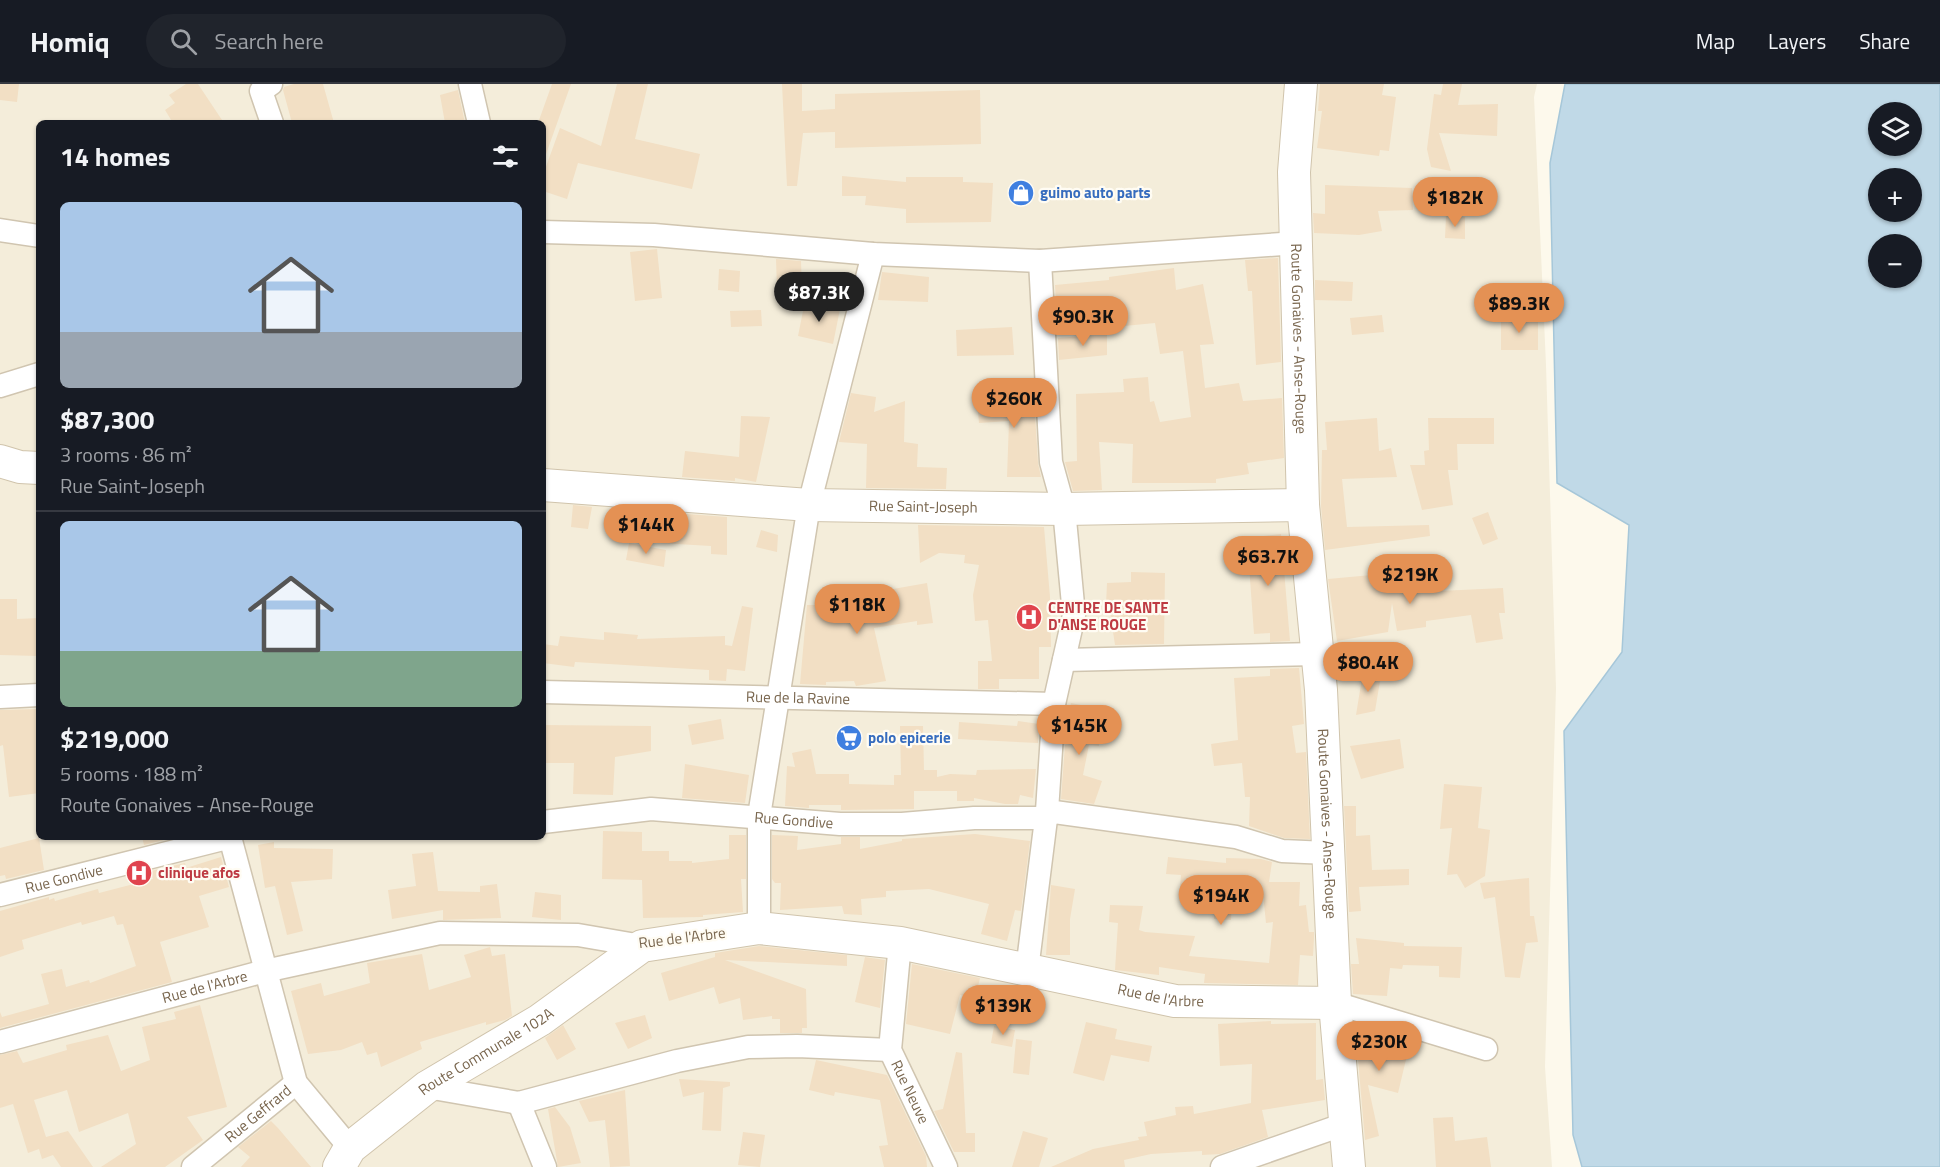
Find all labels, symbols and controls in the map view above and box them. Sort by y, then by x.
search box [146,14,566,68]
text: Homiq [30,20,110,63]
text: Search here [215,24,324,58]
icon: search [167,25,200,58]
text: Map [1696,25,1735,57]
text: Layers [1768,25,1826,57]
text: Share [1859,25,1910,57]
map controls [1868,102,1922,288]
button: layers [1868,102,1922,156]
text: 14 homes [60,137,170,176]
icon: filters [489,140,522,173]
button: + [1868,168,1922,222]
pin: $182K [1413,177,1497,228]
shop icon: guimo auto parts [1006,178,1036,208]
place label: guimo auto parts [1040,181,1151,204]
text: $182K [1427,181,1483,212]
button: − [1868,234,1922,288]
icon: home [237,241,345,349]
street label: Route Gonaives - Anse-Rouge [1285,243,1313,434]
pin: $87.3K [770,272,868,323]
text: $87.3K [788,276,850,307]
pin: $89.3K [1470,283,1568,334]
text: $89.3K [1488,287,1550,318]
pin: $90.3K [1034,296,1132,347]
text: $90.3K [1052,300,1114,331]
pin: $260K [972,378,1056,429]
text: $260K [986,382,1042,413]
text: $87,300 [60,400,154,439]
text: 3 rooms · 86 m² [60,439,192,470]
text: Rue Saint-Joseph [60,470,205,501]
street label: Rue Saint-Joseph [869,494,978,519]
pin: $144K [604,504,688,555]
text: $144K [618,508,674,539]
pin: $63.7K [1219,536,1317,587]
text: $63.7K [1237,540,1299,571]
pin: $219K [1368,554,1452,605]
text: $219K [1382,558,1438,589]
icon: home [237,560,345,668]
pin: $118K [815,584,899,635]
text: $118K [829,588,885,619]
place label: CENTRE DE SANTE D'ANSE ROUGE [1048,596,1169,636]
hospital icon: CENTRE DE SANTE D'ANSE ROUGE [1014,602,1044,632]
pin: $80.4K [1319,642,1417,693]
text: $80.4K [1337,646,1399,677]
street label: Rue de la Ravine [746,685,850,710]
pin: $145K [1037,705,1121,756]
text: $145K [1051,709,1107,740]
text: $219,000 [60,719,169,758]
supermarket icon: polo epicerie [834,723,864,753]
place label: polo epicerie [868,726,951,749]
street label: Route Gonaives - Anse-Rouge [1312,728,1343,919]
text: 5 rooms · 188 m² [60,758,203,789]
text: Route Gonaives - Anse-Rouge [60,789,314,820]
street label: Rue Gondive [753,805,834,834]
street label: Rue Gondive [23,858,105,899]
hospital icon: clinique afos [124,858,154,888]
place label: clinique afos [158,861,240,884]
pin: $194K [1179,875,1263,926]
text: $194K [1193,879,1249,910]
street label: Rue de l'Arbre [637,921,727,954]
street label: Rue de l'Arbre [159,964,250,1009]
street label: Rue de l'Arbre [1115,977,1204,1012]
pin: $139K [961,985,1045,1036]
text: $139K [975,989,1031,1020]
street label: Route Communale 102A [413,1002,558,1101]
pin: $230K [1337,1021,1421,1072]
text: $230K [1351,1025,1407,1056]
street label: Rue Neuve [885,1056,936,1128]
street label: Rue Geffrard [219,1079,296,1148]

